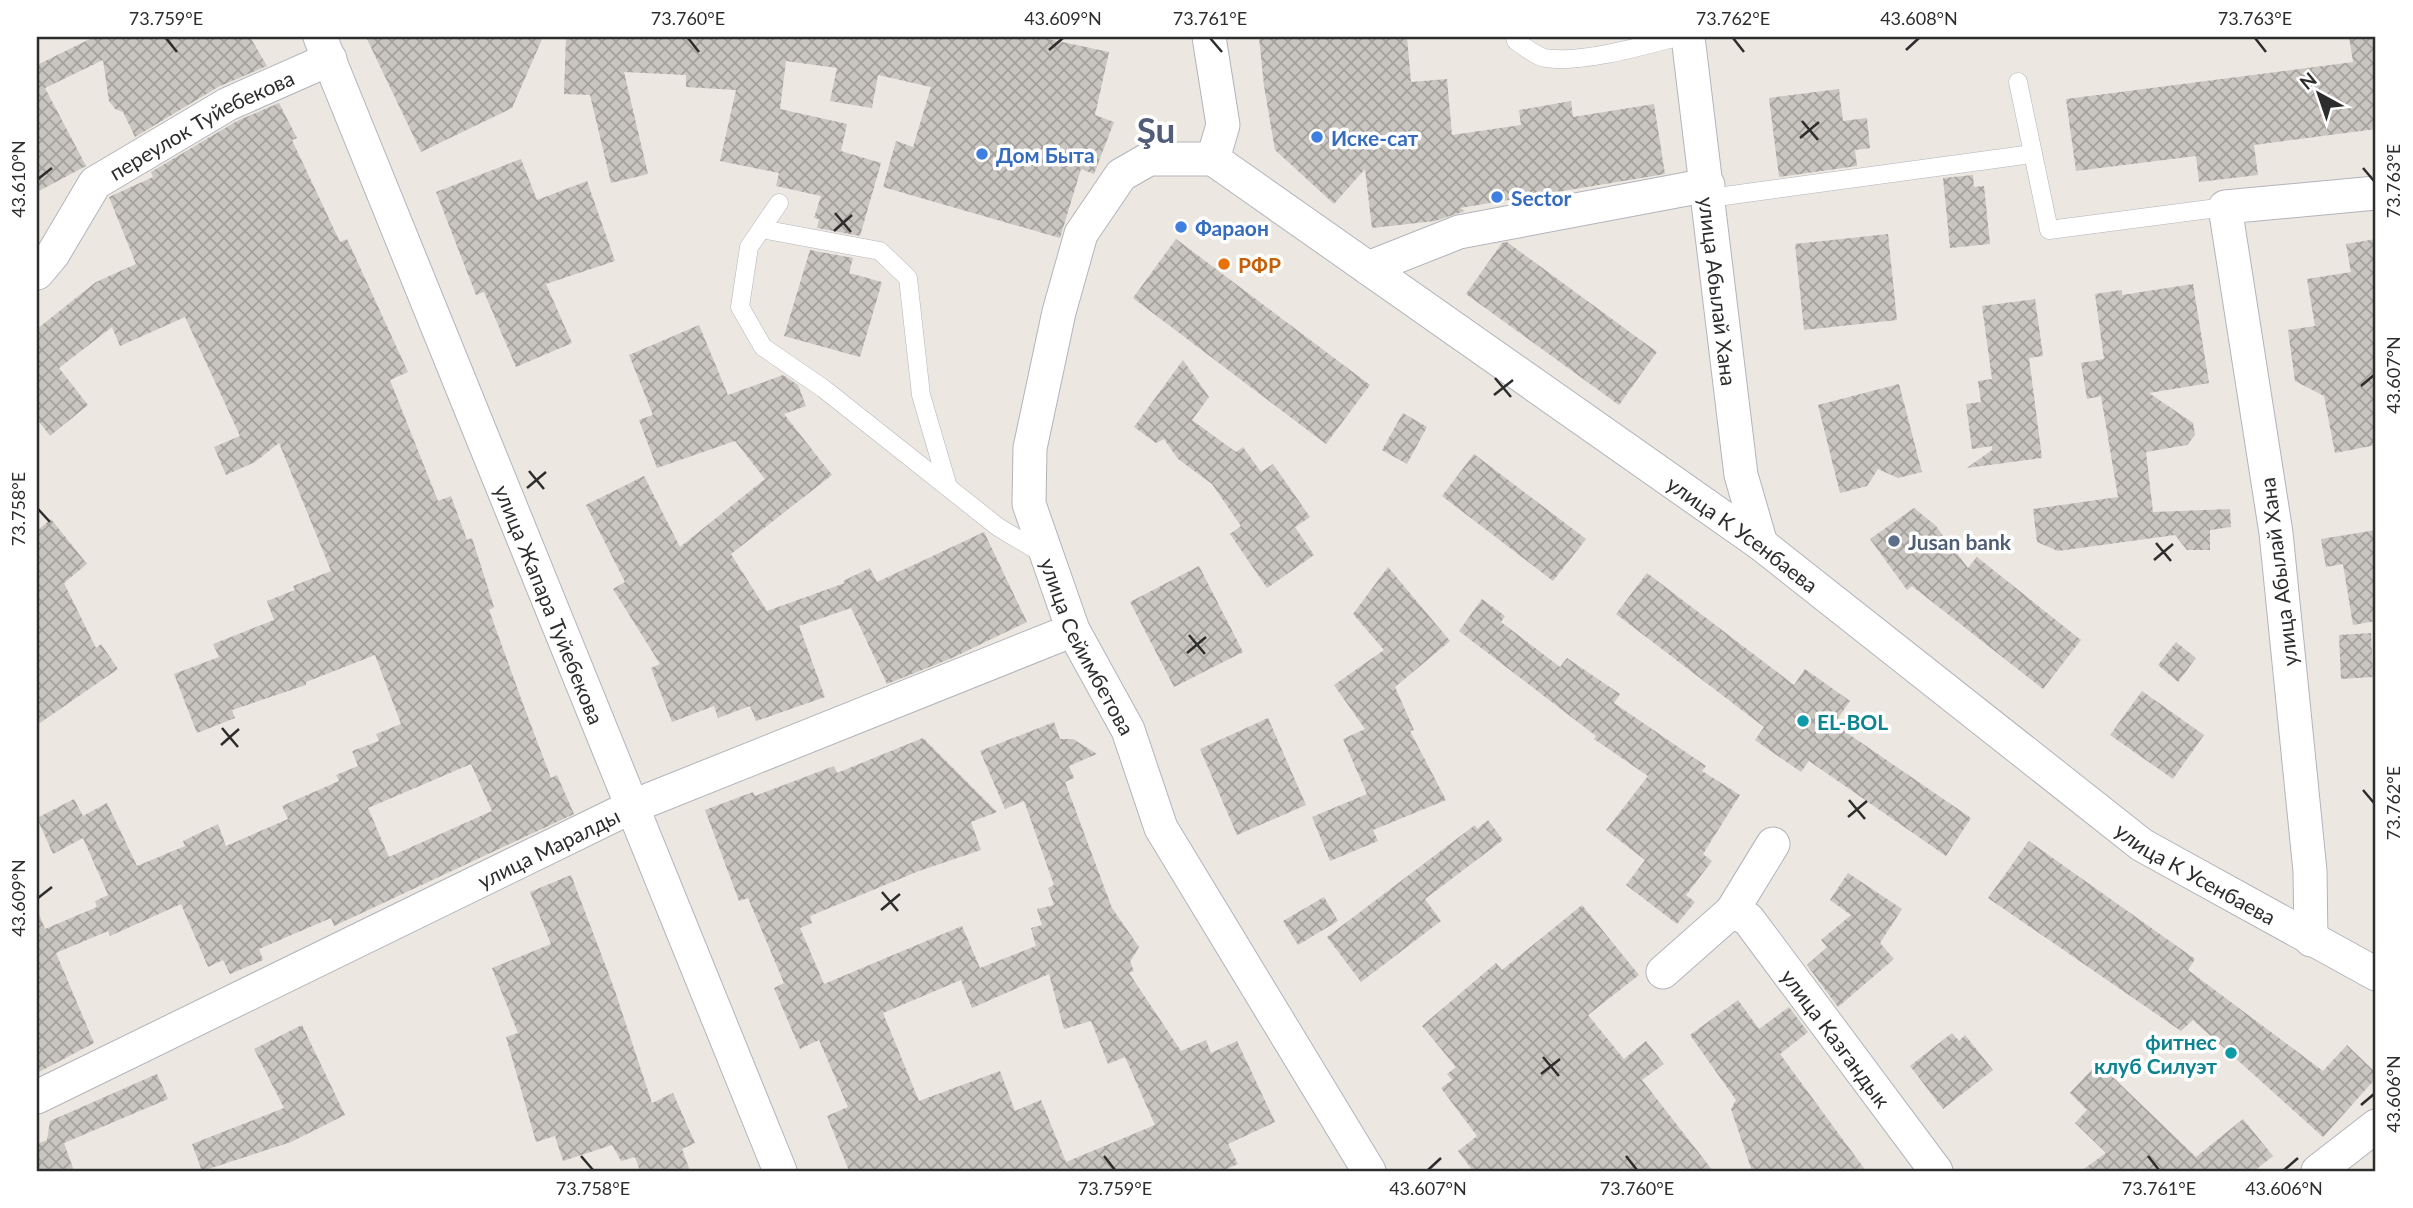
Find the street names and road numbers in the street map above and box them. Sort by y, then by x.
street label: переулок Туйебекова [104,64,298,185]
street label: улица Абылай Хана [1695,195,1743,387]
street label: улица К Усенбаева [1663,470,1824,597]
street label: улица Абылай Хана [2254,476,2302,668]
street label: улица Жапара Туйебекова [490,481,610,727]
street label: улица Сейимбетова [1036,555,1141,739]
street label: улица Маралды [473,802,623,893]
street label: улица К Усенбаева [2111,817,2280,929]
street label: улица Казгандык [1777,964,1896,1112]

